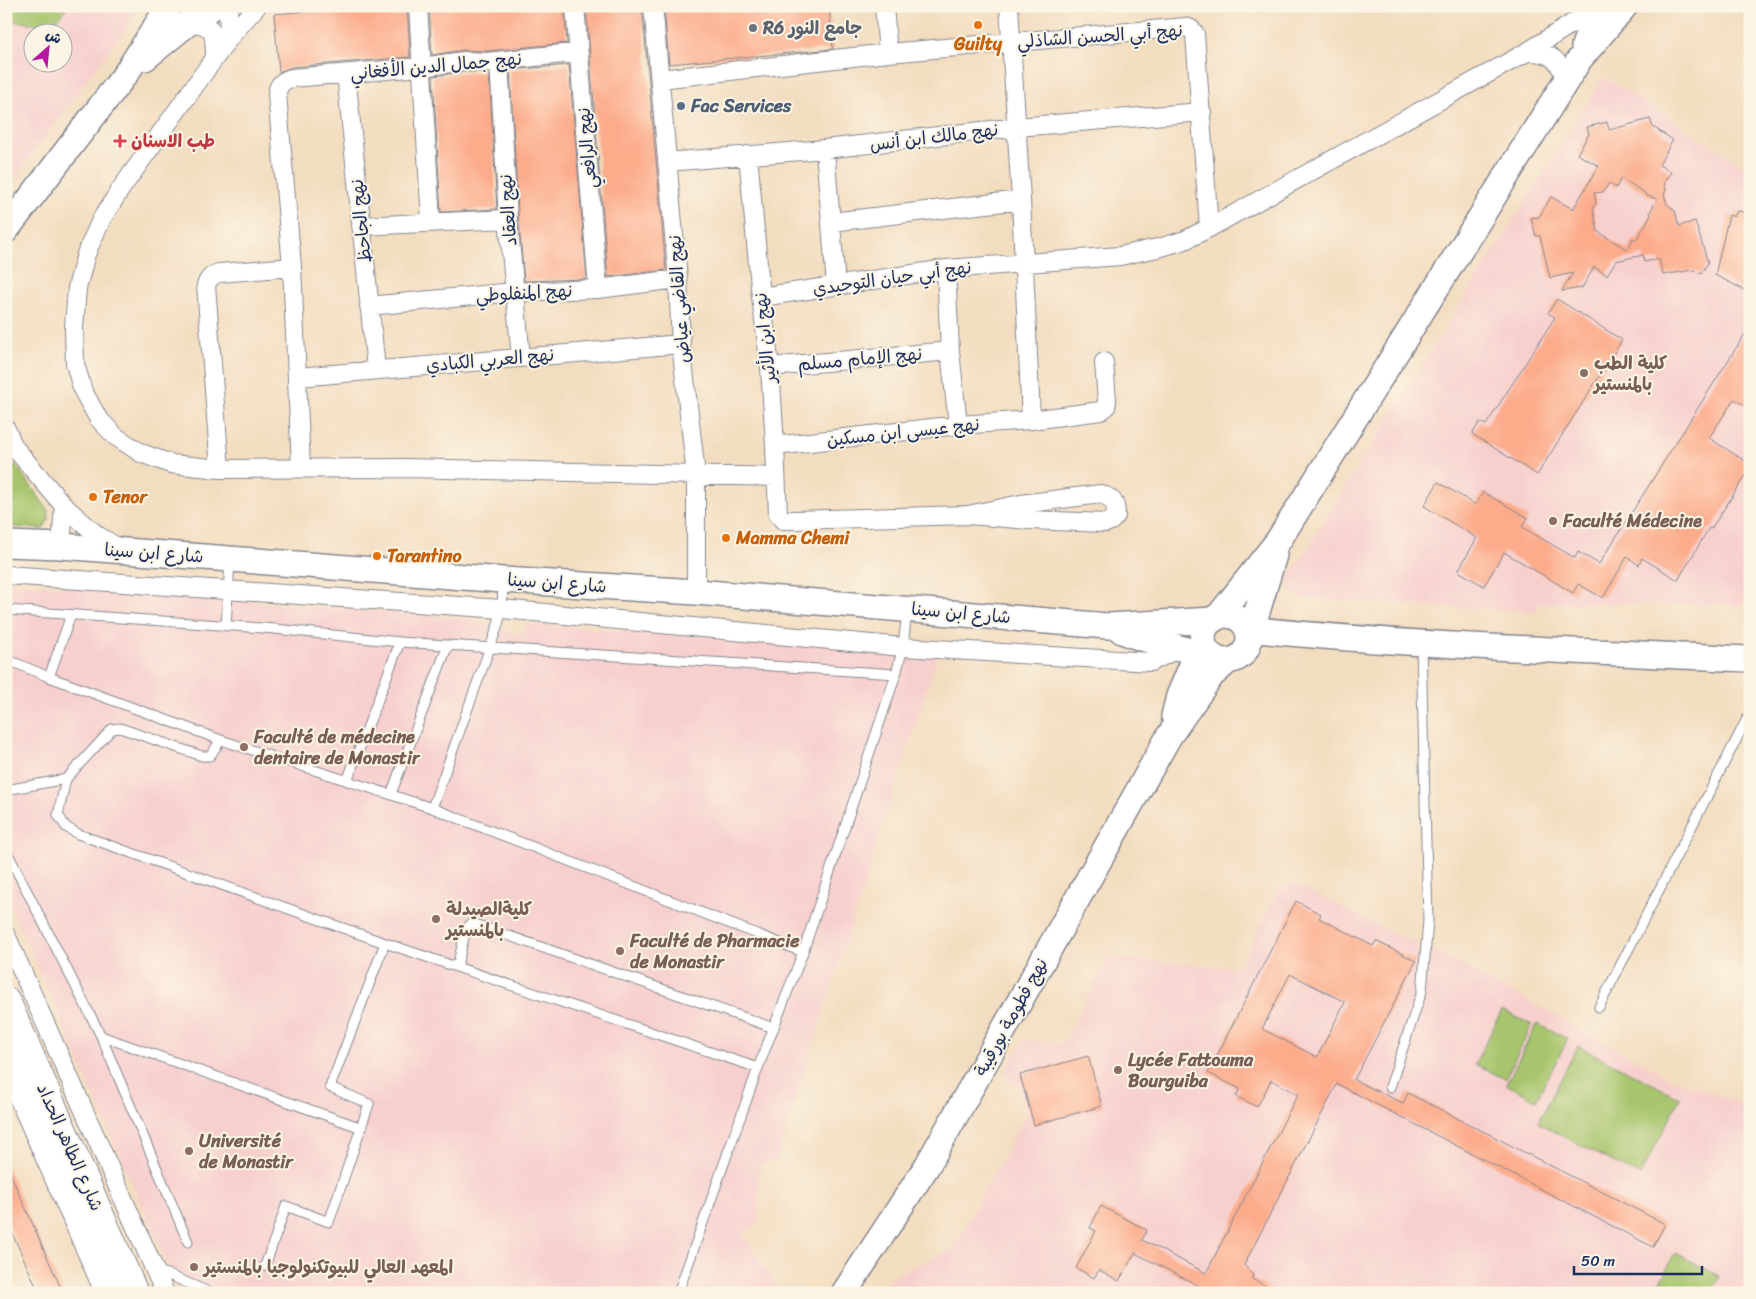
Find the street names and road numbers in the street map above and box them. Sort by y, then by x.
street label: نهج أبي الحسن الشاذلي [1016,14,1184,58]
street label: نهج جمال الدين الأفغاني [349,43,523,89]
street label: نهج الرافعي [568,106,606,190]
street label: نهج مالك ابن أنس [868,113,1000,161]
street label: نهج العقاد [490,173,526,247]
street label: نهج الجاحظ [341,177,381,265]
street label: نهج القاضي عياض [659,234,699,364]
street label: نهج أبي حيان التوحيدي [810,251,974,305]
street label: نهج المنفلوطي [475,274,573,312]
street label: نهج ابن الأثير [744,291,786,387]
street label: نهج العربي الكبادي [425,338,555,382]
street label: نهج الإمام مسلم [796,338,924,380]
street label: نهج عيسى ابن مسكين [825,408,981,456]
street label: شارع ابن سينا [103,534,205,572]
street label: شارع ابن سينا [506,564,608,602]
street label: شارع ابن سينا [910,593,1012,633]
street label: نهج فطومة بورقيبة [965,952,1057,1082]
street label: شارع الطاهر الحداد [27,1078,113,1216]

